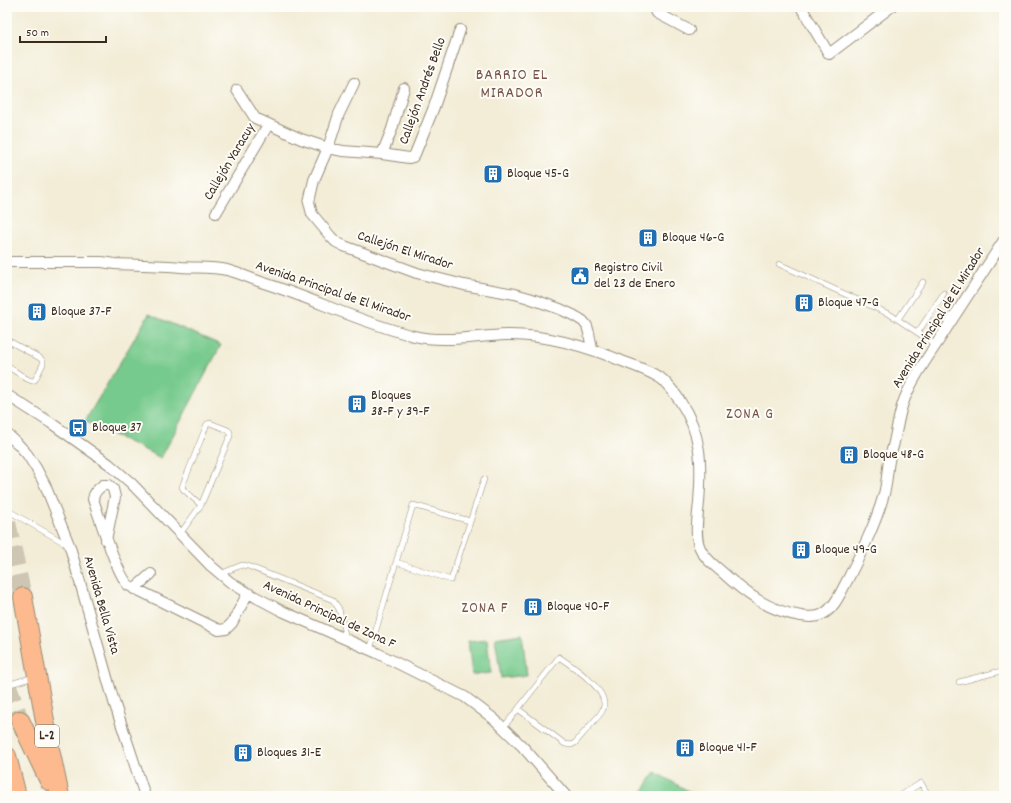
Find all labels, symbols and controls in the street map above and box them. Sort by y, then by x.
scale bar [20,18,106,44]
text: 50 m [26,25,49,42]
street label: Callejón Andrés Bello [394,35,452,147]
district label: BARRIO EL MIRADOR [476,64,548,105]
street label: Callejón Yaracuy [199,119,261,204]
building icon: Bloque 45-G [482,163,504,185]
place label: Bloque 45-G [507,164,569,184]
street label: Callejón El Mirador [355,226,456,276]
building icon: Bloque 46-G [637,227,659,249]
place label: Bloque 46-G [662,228,724,248]
street label: Avenida Principal de El Mirador [887,243,991,392]
street label: Avenida Principal de El Mirador [253,256,414,328]
place label: Registro Civil del 23 de Enero [594,258,675,294]
public building icon: Registro Civil del 23 de Enero [569,265,591,287]
building icon: Bloque 47-G [793,292,815,314]
place label: Bloque 47-G [818,293,879,313]
building icon: Bloque 37-F [26,301,48,323]
place label: Bloque 37-F [51,302,112,322]
place label: Bloques 38-F y 39-F [371,386,430,422]
building icon: Bloques 38-F y 39-F [346,393,368,415]
district label: ZONA G [726,404,774,426]
bus stop icon: Bloque 37 [67,417,89,439]
place label: Bloque 37 [92,418,141,438]
building icon: Bloque 48-G [838,444,860,466]
place label: Bloque 48-G [863,445,924,465]
building icon: Bloque 49-G [790,539,812,561]
place label: Bloque 49-G [815,540,877,560]
street label: Avenida Bella Vista [77,554,125,657]
street label: Avenida Principal de Zona F [259,575,399,655]
building icon: Bloque 40-F [522,596,544,618]
place label: Bloque 40-F [547,597,610,617]
district label: ZONA F [462,598,508,620]
road number: L-2 [35,725,59,747]
building icon: Bloque 41-F [674,737,696,759]
place label: Bloque 41-F [699,738,757,758]
building icon: Bloques 31-E [232,742,254,764]
place label: Bloques 31-E [257,743,322,763]

